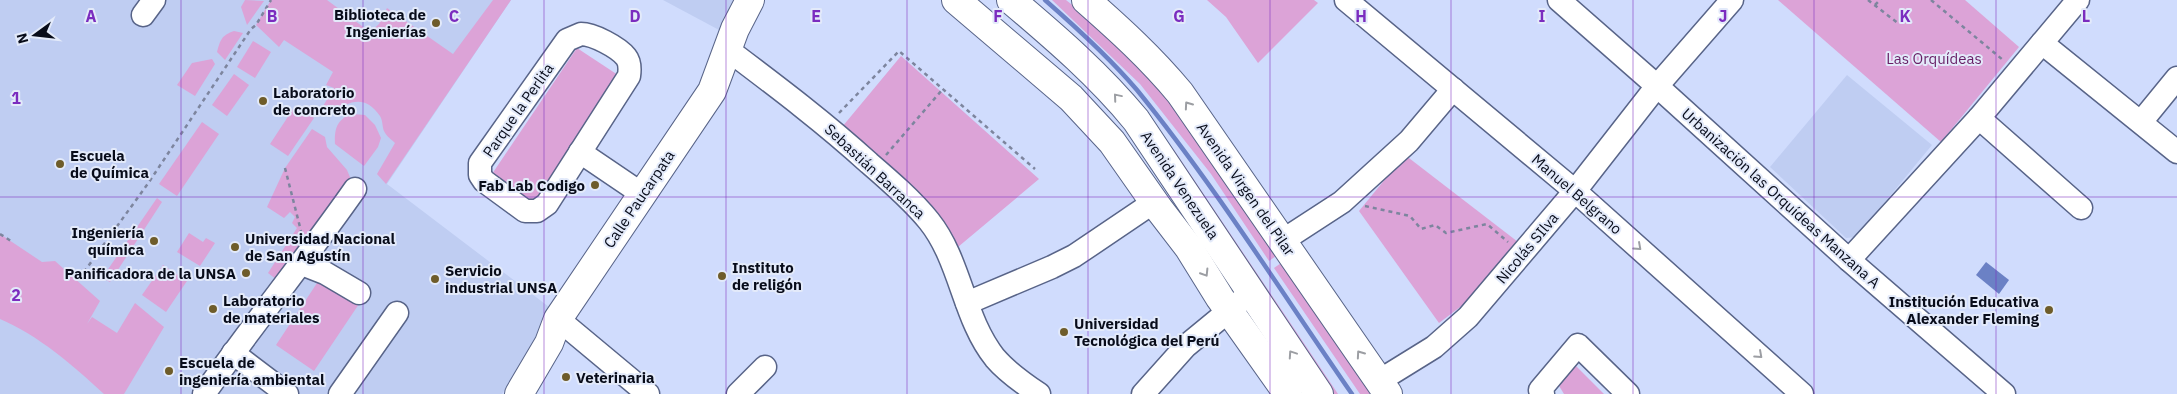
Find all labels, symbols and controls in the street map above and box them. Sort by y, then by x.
place label: Biblioteca de Ingenierías [334,5,426,41]
text: A [86,6,97,26]
text: B [267,6,278,26]
text: C [449,6,459,26]
text: D [629,6,641,26]
text: E [811,6,821,26]
text: F [993,6,1003,26]
text: G [1173,6,1185,26]
text: H [1355,6,1367,26]
text: I [1539,6,1546,26]
text: J [1719,6,1727,26]
text: K [1899,6,1911,26]
text: L [2082,6,2090,26]
north arrow [10,10,60,60]
marker: Biblioteca de Ingenierías [430,17,442,29]
text: N [12,31,32,46]
park label: Las Orquídeas [1886,49,1982,68]
street label: Parque la Perlita [478,59,558,161]
place label: Laboratorio de concreto [273,83,356,119]
text: 1 [11,88,21,108]
one-way arrow [1114,94,1123,103]
marker: Laboratorio de concreto [257,95,269,107]
one-way arrow [1186,102,1194,111]
street label: Urbanización las Orquídeas Manzana A [1678,104,1884,292]
street label: Sebastián Barranca [821,119,929,223]
street label: Avenida Virgen del Pilar [1193,119,1300,260]
street label: Avenida Venezuela [1137,127,1223,243]
place label: Escuela de Química [70,146,149,182]
street label: Calle Paucarpata [599,147,679,251]
street label: Manuel Belgrano [1528,150,1626,238]
marker: Escuela de Química [54,158,66,170]
place label: Fab Lab Codigo [478,176,585,195]
marker: Fab Lab Codigo [589,179,601,191]
street label: Nicolás SIlva [1492,209,1562,287]
place label: Ingeniería química [71,223,144,259]
place label: Universidad Nacional de San Agustín [245,229,396,265]
marker: Ingeniería química [148,235,160,247]
marker: Universidad Nacional de San Agustín [229,241,241,253]
one-way arrow [1632,241,1641,250]
place label: Instituto de religón [732,258,802,294]
place label: Servicio industrial UNSA [445,261,557,297]
place label: Panificadora de la UNSA [65,264,236,283]
marker: Panificadora de la UNSA [240,267,252,279]
one-way arrow [1198,268,1208,277]
marker: Instituto de religón [716,270,728,282]
marker: Servicio industrial UNSA [429,273,441,285]
text: 2 [11,285,21,305]
place label: Laboratorio de materiales [223,291,320,327]
place label: Institución Educativa Alexander Fleming [1889,292,2040,328]
marker: Laboratorio de materiales [207,303,219,315]
marker: Institución Educativa Alexander Fleming [2043,304,2055,316]
place label: Universidad Tecnológica del Perú [1074,314,1219,350]
marker: Universidad Tecnológica del Perú [1058,326,1070,338]
one-way arrow [1753,349,1762,358]
one-way arrow [1289,350,1298,360]
one-way arrow [1357,350,1366,360]
place label: Escuela de ingeniería ambiental [179,353,325,389]
marker: Escuela de ingeniería ambiental [163,365,175,377]
place label: Veterinaria [576,368,655,387]
marker: Veterinaria [560,371,572,383]

